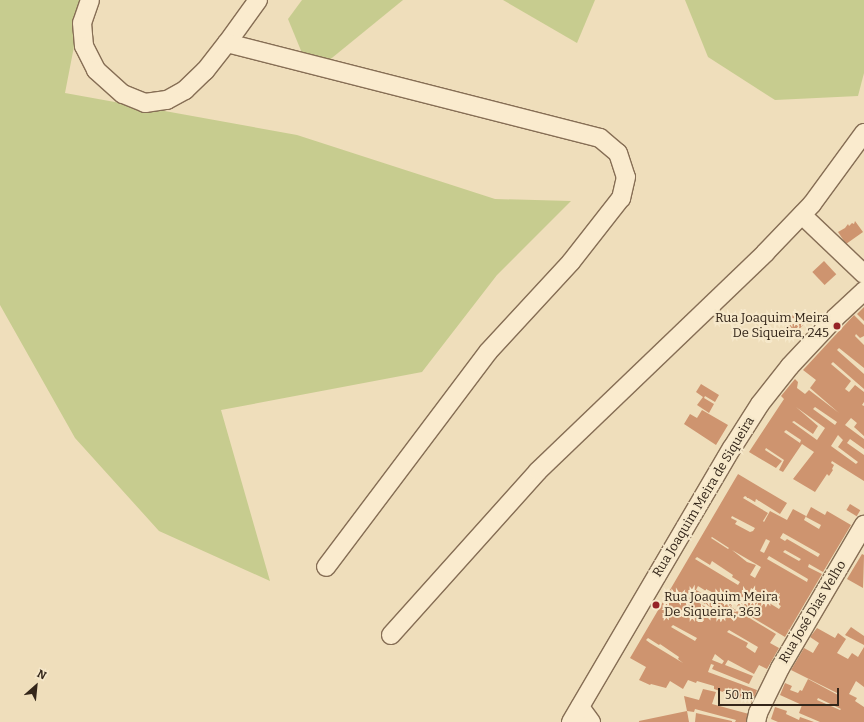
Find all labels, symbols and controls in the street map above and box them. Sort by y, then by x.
place label: Rua Joaquim Meira De Siqueira, 245 [715,311,829,342]
marker: Rua Joaquim Meira De Siqueira, 245 [832,321,842,331]
street label: Rua Joaquim Meira de Siqueira [650,414,758,580]
street label: Rua José Dias Velho [776,558,850,666]
place label: Rua Joaquim Meira De Siqueira, 363 [664,590,778,621]
marker: Rua Joaquim Meira De Siqueira, 363 [651,600,661,610]
north arrow [16,666,56,706]
text: N [35,667,48,683]
scale bar [720,680,841,706]
text: 50 m [725,688,753,702]

